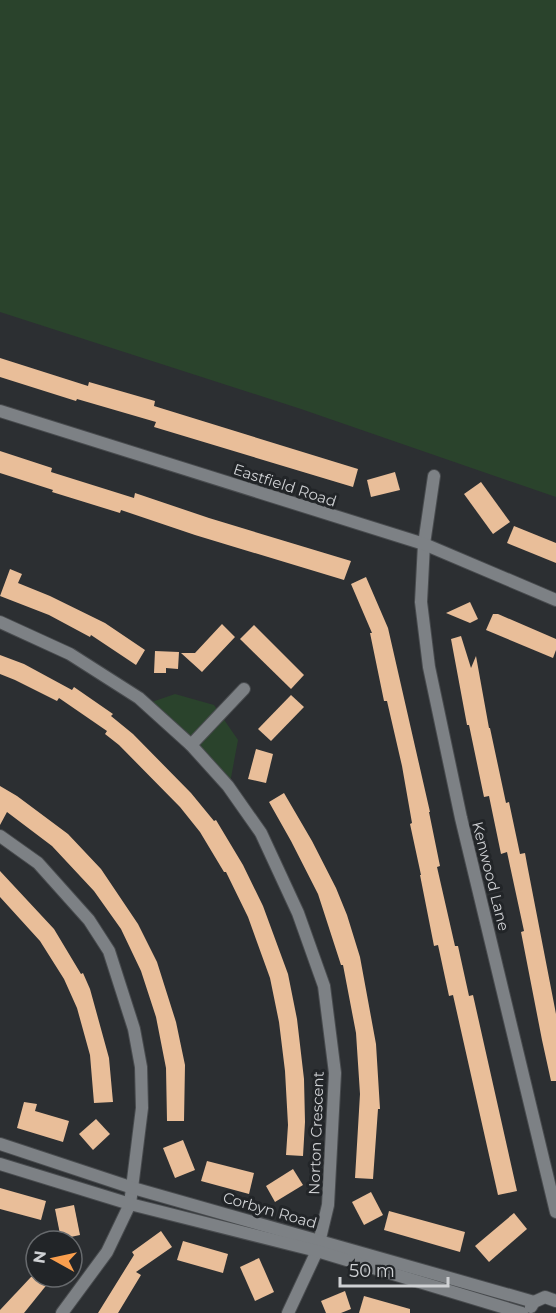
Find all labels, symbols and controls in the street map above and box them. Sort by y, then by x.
street label: Eastfield Road [231,459,339,511]
street label: Kenwood Lane [468,819,514,933]
street label: Norton Crescent [304,1071,328,1195]
street label: Corbyn Road [221,1188,319,1232]
north arrow [24,1229,84,1289]
text: N [29,1249,50,1265]
scale bar [340,1250,448,1288]
text: 50 m [349,1260,395,1282]

